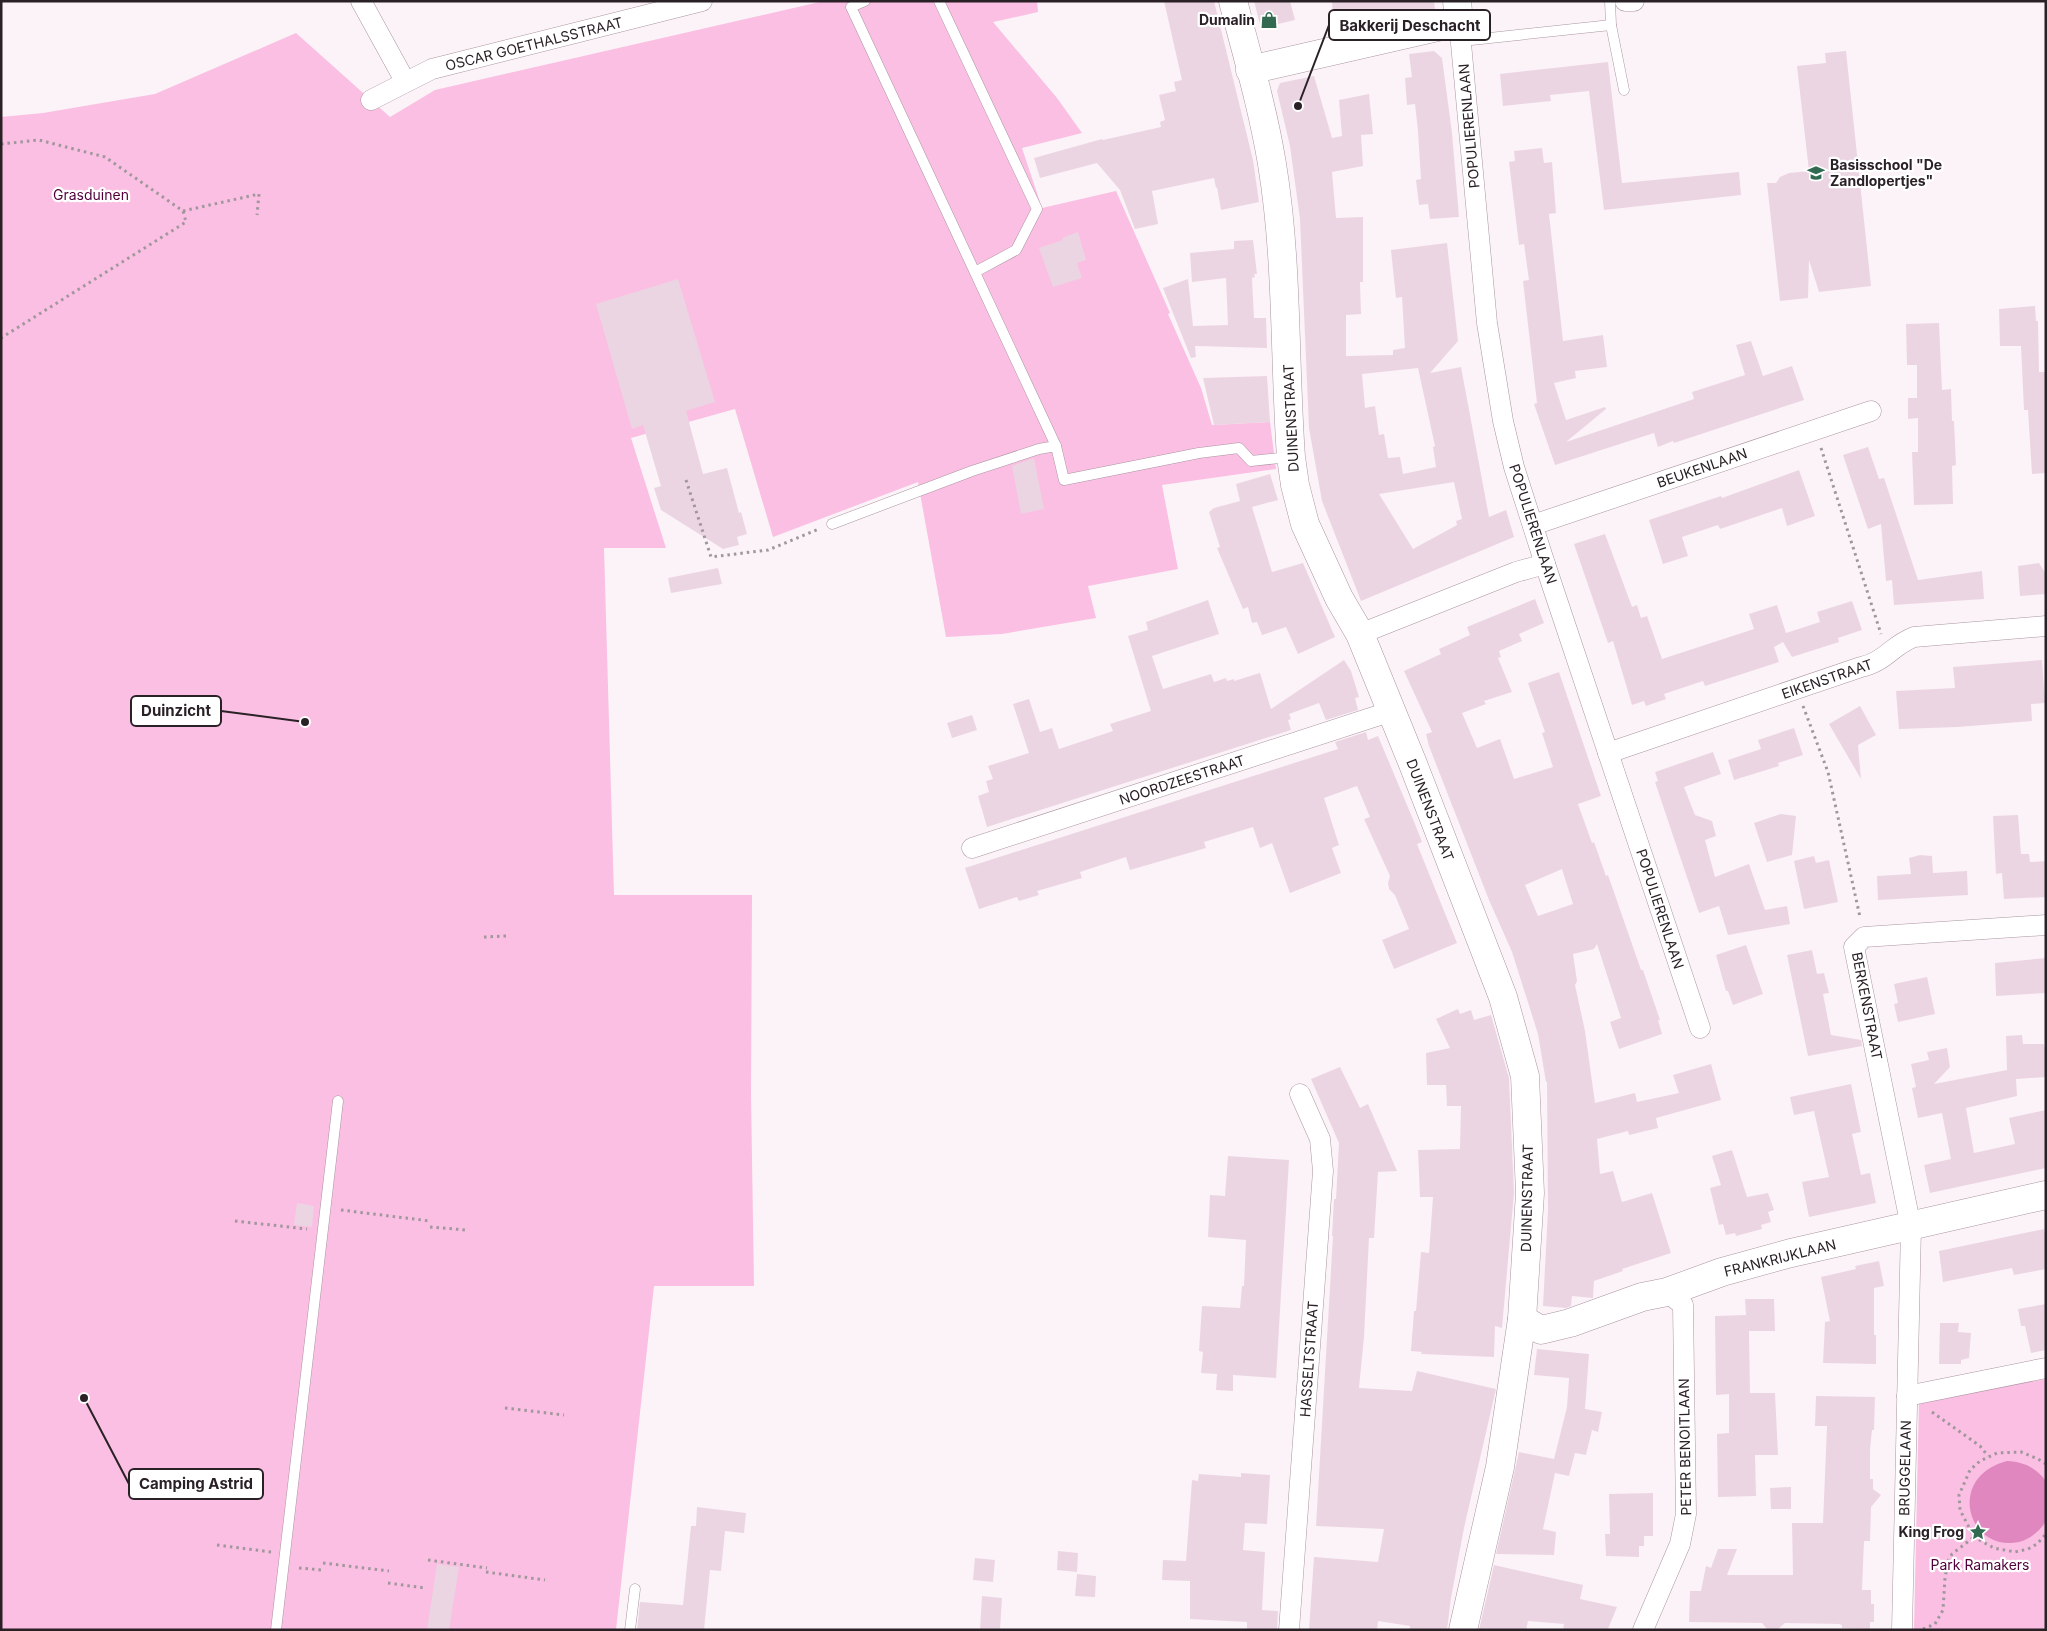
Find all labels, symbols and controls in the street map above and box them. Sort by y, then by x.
shop icon: Dumalin [1259,10,1279,30]
callout: Bakkerij Deschacht [1329,10,1490,40]
place label: Dumalin [1199,11,1255,28]
street label: OSCAR GOETHALSSTRAAT [443,13,624,74]
text: Bakkerij Deschacht [1339,16,1481,35]
street label: POPULIERENLAAN [1455,63,1482,189]
place label: Basisschool "De Zandlopertjes" [1830,156,1942,189]
school or university icon: Basisschool "De Zandlopertjes" [1806,163,1826,183]
park label: Grasduinen [53,186,129,203]
street label: DUINENSTRAAT [1279,364,1302,472]
street label: BEUKENLAAN [1654,444,1749,491]
street label: POPULIERENLAAN [1506,462,1561,586]
street label: EIKENSTRAAT [1779,655,1874,702]
callout: Duinzicht [131,696,221,726]
text: Duinzicht [141,701,211,720]
street label: NOORDZEESTRAAT [1117,751,1247,808]
street label: DUINENSTRAAT [1403,756,1458,863]
street label: POPULIERENLAAN [1633,847,1688,971]
street label: BERKENSTRAAT [1849,951,1886,1061]
street label: DUINENSTRAAT [1517,1144,1536,1252]
street label: FRANKRIJKLAAN [1722,1235,1838,1280]
street label: HASSELTSTRAAT [1296,1300,1321,1418]
street label: PETER BENOITLAAN [1675,1378,1694,1516]
street label: BRUGGELAAN [1895,1420,1914,1516]
callout: Camping Astrid [129,1469,263,1499]
text: Camping Astrid [139,1474,253,1493]
place icon: King Frog [1968,1522,1988,1542]
place label: King Frog [1898,1523,1964,1540]
park label: Park Ramakers [1930,1556,2030,1573]

